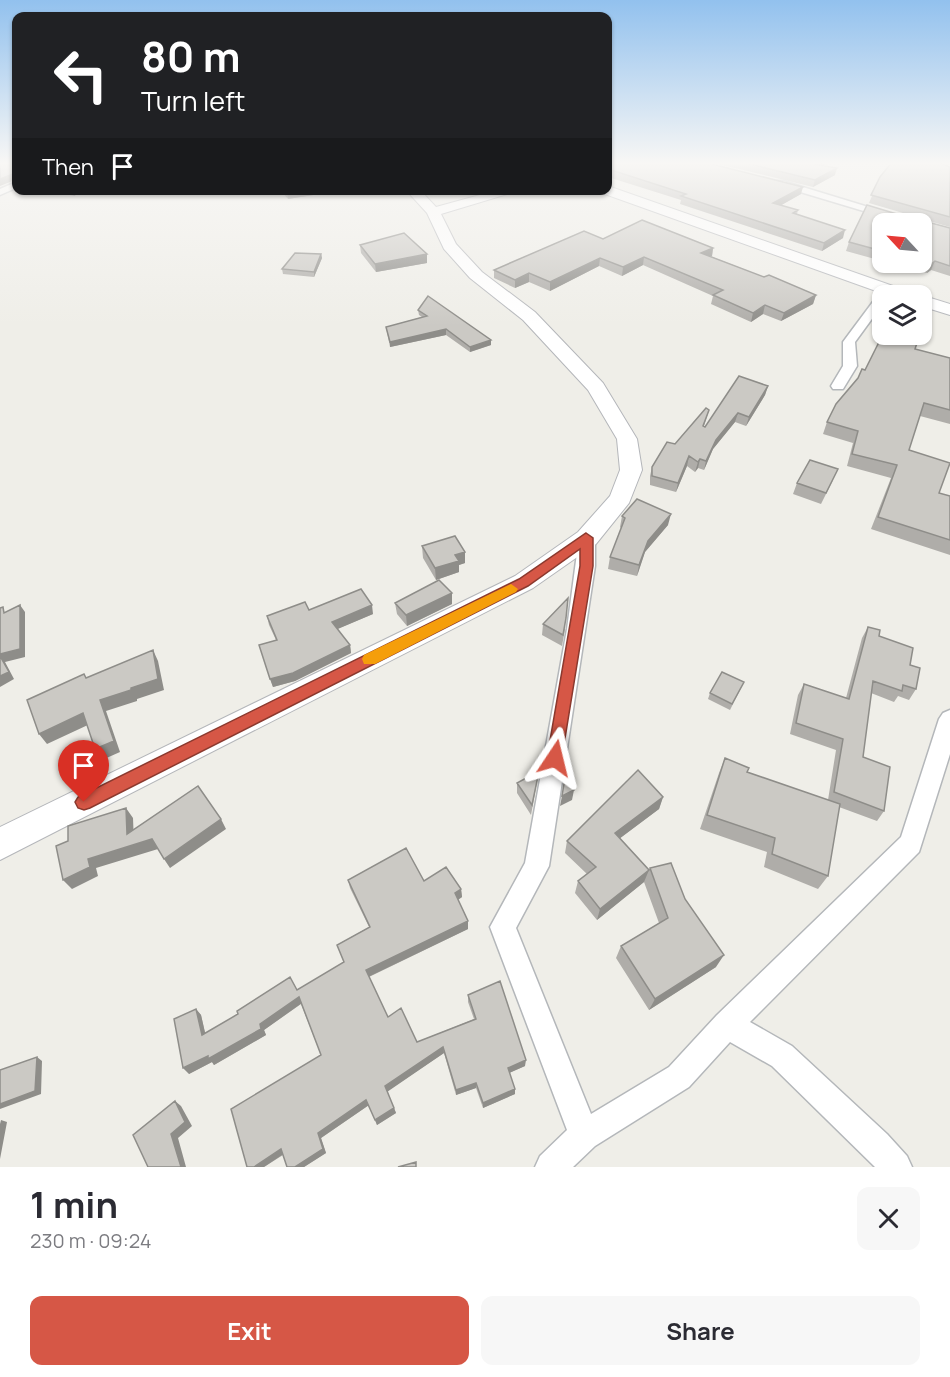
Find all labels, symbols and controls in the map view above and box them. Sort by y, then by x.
text: 80 m [141,27,241,85]
icon: left [42,36,120,114]
text: Turn left [141,82,245,119]
icon: arrive [106,150,139,183]
text: Then [42,152,94,182]
north arrow [872,213,932,273]
map controls [872,213,932,345]
button: layers [872,285,932,345]
position arrow [523,726,587,790]
pin [58,740,109,802]
icon: arrive [67,749,100,782]
text: 1 min [30,1180,118,1229]
button: close [857,1187,920,1250]
text: 230 m · 09:24 [30,1227,152,1254]
button: Exit [30,1296,469,1365]
button: Share [481,1296,920,1365]

